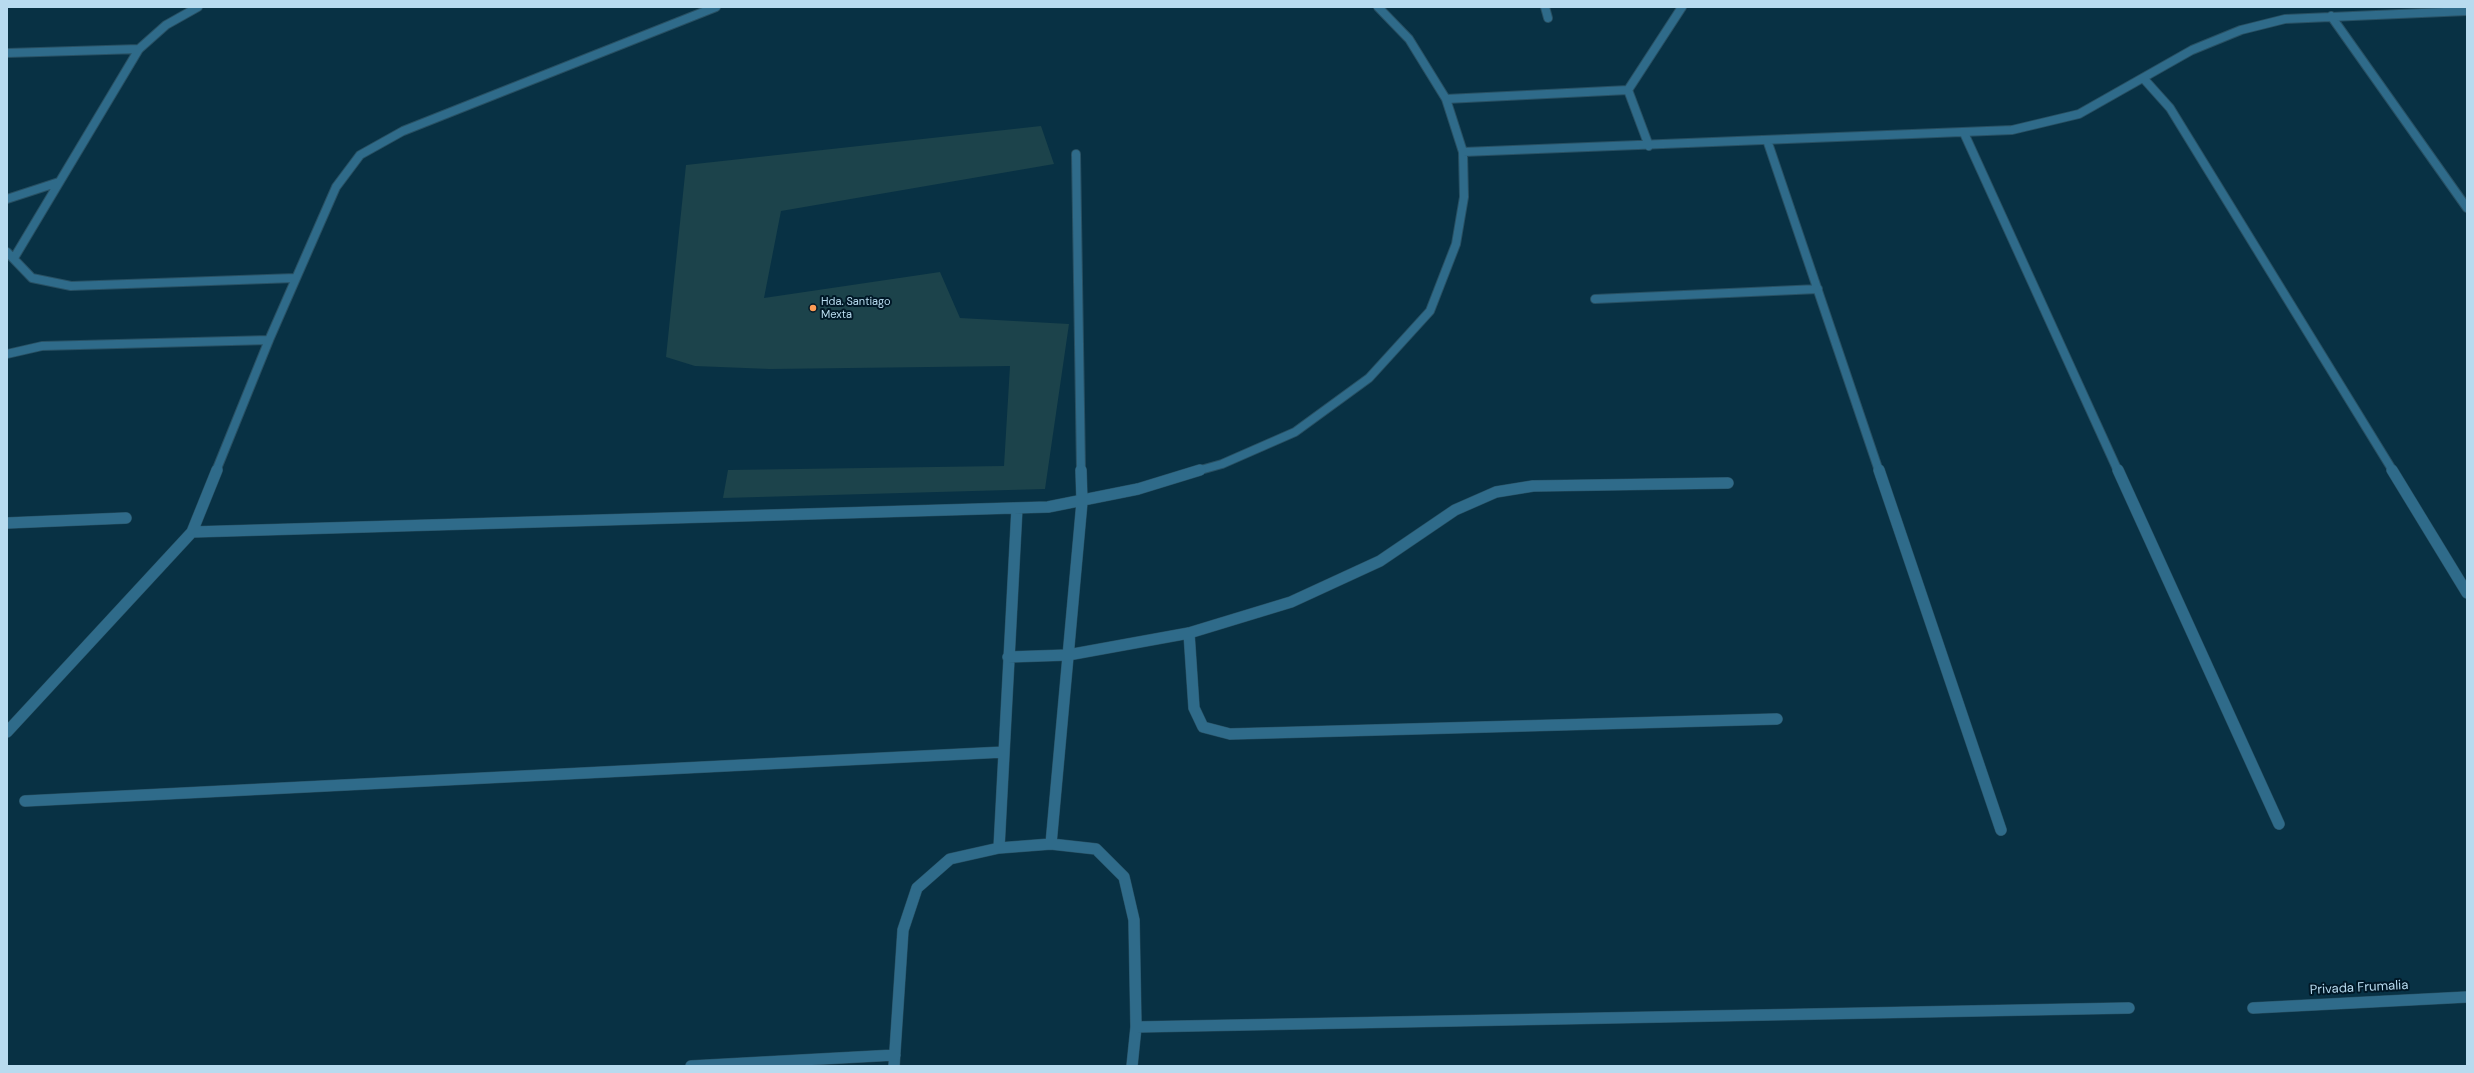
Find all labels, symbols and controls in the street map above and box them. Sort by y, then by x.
place label: Hda. Santiago Mexta [821,295,891,321]
marker: Hda. Santiago Mexta [808,303,818,313]
street label: Privada Frumalia [2309,978,2409,998]

